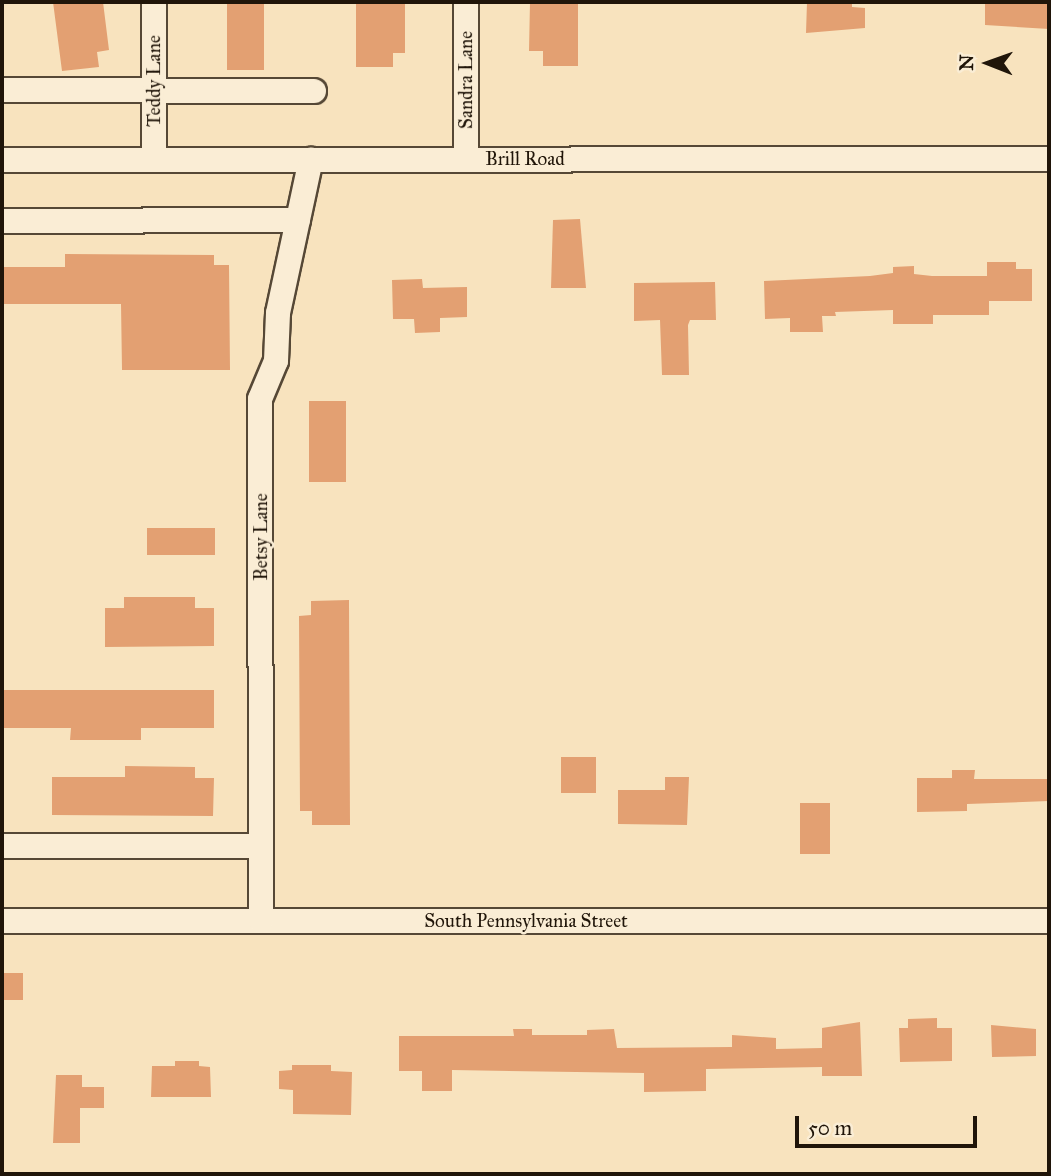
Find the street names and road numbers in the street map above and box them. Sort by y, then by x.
street label: Sandra Lane [455,31,477,129]
street label: Teddy Lane [143,35,165,127]
street label: Brill Road [485,148,565,170]
street label: Betsy Lane [250,493,272,581]
street label: South Pennsylvania Street [424,910,628,932]

